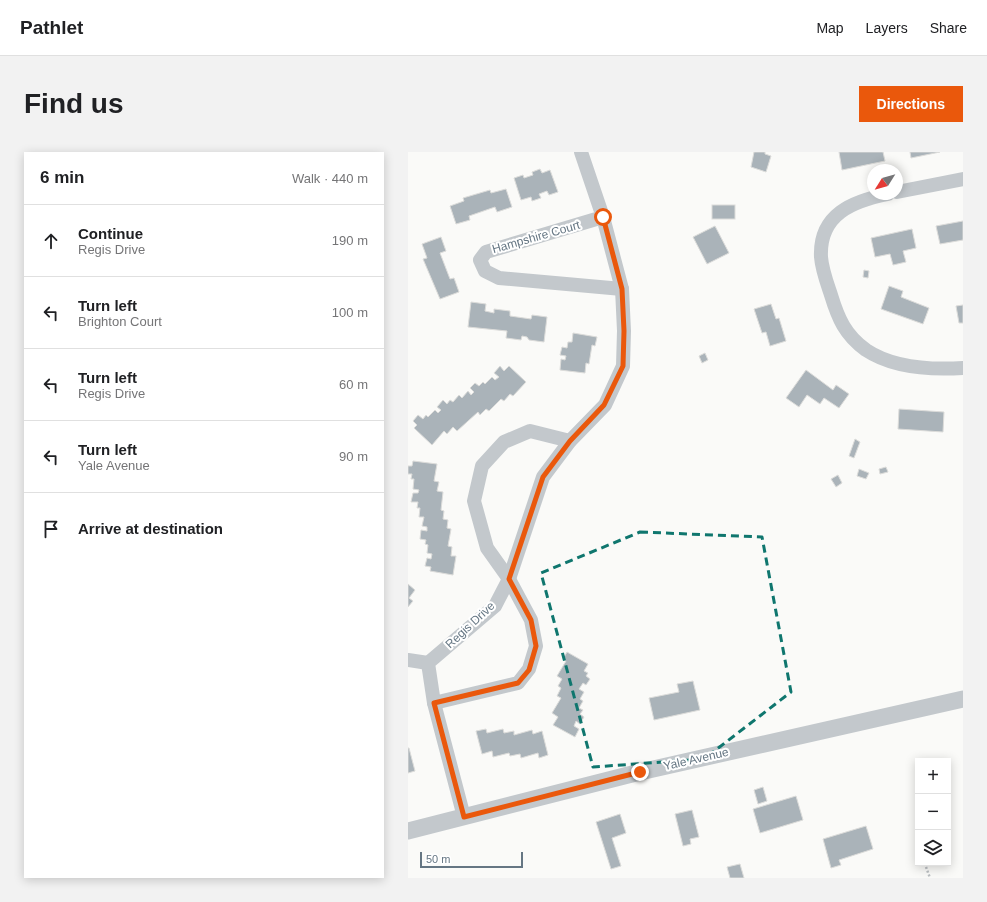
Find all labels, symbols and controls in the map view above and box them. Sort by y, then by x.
text: Pathlet [20,17,83,38]
text: Map [816,20,844,36]
text: Layers [866,20,908,36]
text: Share [930,20,967,36]
button: Directions [859,86,963,122]
text: Find us [24,88,124,119]
north arrow [867,164,903,200]
text: 6 min [40,168,84,187]
text: Walk · 440 m [292,171,368,186]
route start [594,208,612,226]
street label: Hampshire Court [490,218,582,256]
text: Continue [78,225,143,242]
icon: ahead [40,230,62,252]
text: 190 m [332,233,368,248]
text: Regis Drive [78,242,145,257]
text: Turn left [78,297,137,314]
icon: left [40,302,62,324]
text: 100 m [332,305,368,320]
text: Brighton Court [78,314,162,329]
text: Turn left [78,369,137,386]
icon: left [40,374,62,396]
text: 60 m [339,377,368,392]
text: Regis Drive [78,386,145,401]
text: Turn left [78,441,137,458]
icon: left [40,446,62,468]
text: 90 m [339,449,368,464]
text: Yale Avenue [78,458,150,473]
icon: arrive [40,518,62,540]
text: Arrive at destination [78,520,223,537]
street label: Regis Drive [443,599,498,651]
street label: Yale Avenue [662,745,730,773]
map controls [915,758,951,866]
button: + [915,758,951,794]
route end [631,763,649,781]
button: − [915,794,951,830]
button: layers [915,830,951,866]
scale bar [420,850,523,869]
text: 50 m [426,853,450,865]

